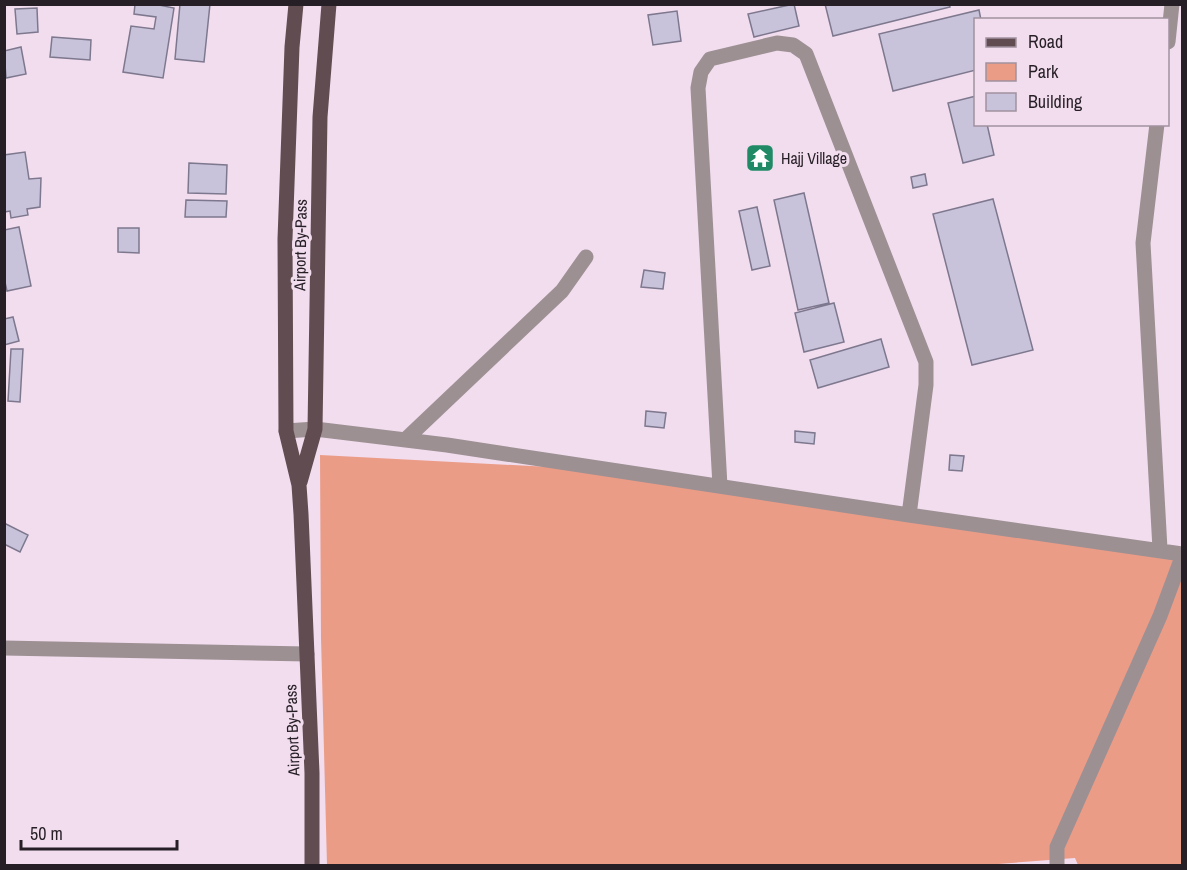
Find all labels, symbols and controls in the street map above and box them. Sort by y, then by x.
legend [974,18,1169,126]
text: Road [1028,29,1063,54]
text: Park [1028,59,1059,84]
text: Building [1028,89,1083,114]
temple icon: Hajj Village [744,142,776,174]
place label: Hajj Village [781,147,847,169]
street label: Airport By-Pass [288,199,312,292]
street label: Airport By-Pass [279,684,305,777]
scale bar [21,813,177,851]
text: 50 m [30,821,63,846]

